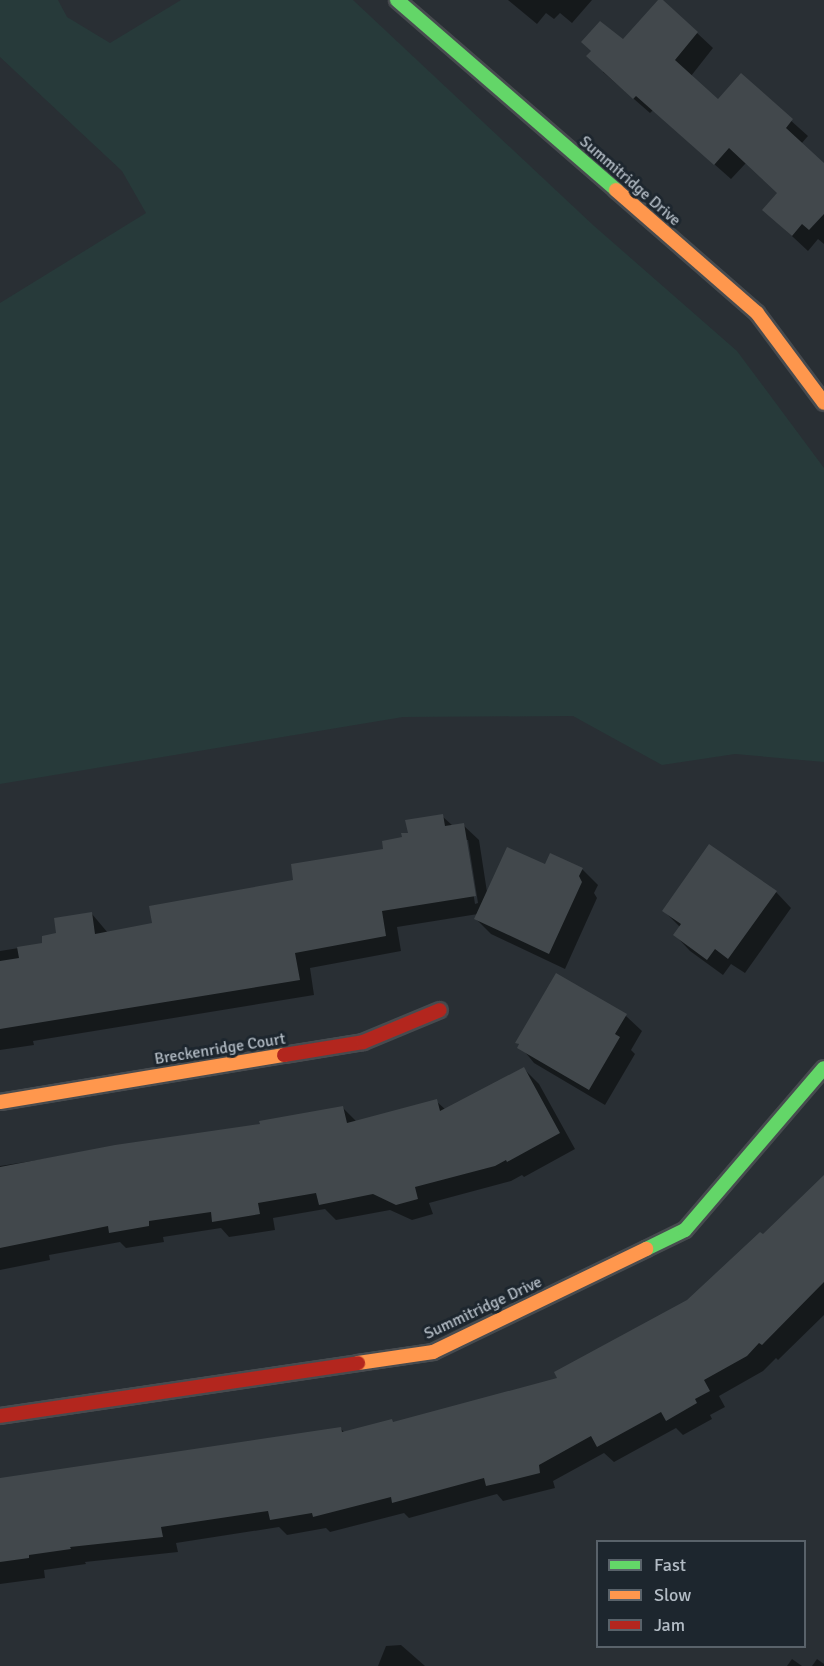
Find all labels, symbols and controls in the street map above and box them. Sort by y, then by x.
street label: Summitridge Drive [575,132,685,230]
street label: Breckenridge Court [153,1029,287,1069]
street label: Summitridge Drive [421,1272,545,1344]
legend [596,1540,806,1648]
text: Fast [654,1554,686,1576]
text: Slow [654,1584,691,1606]
text: Jam [654,1614,685,1636]

